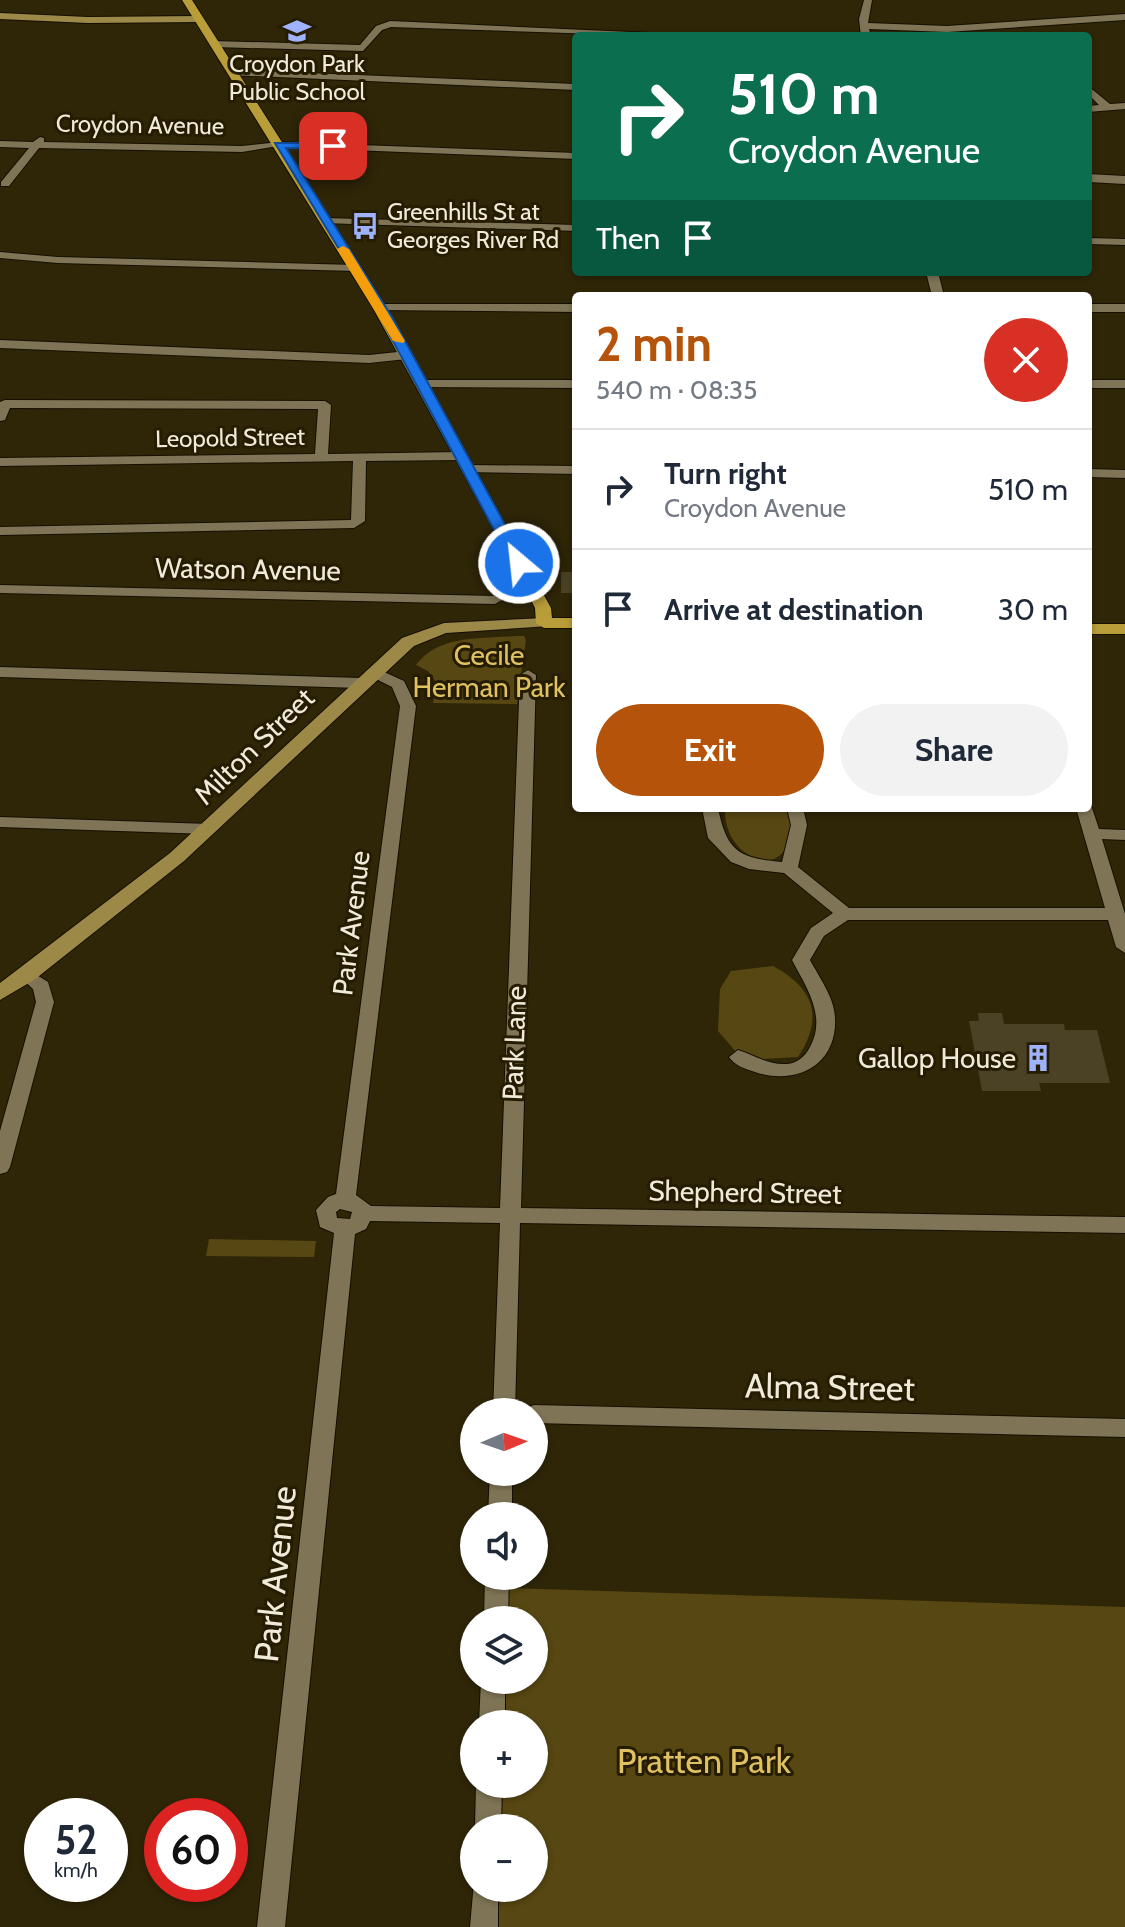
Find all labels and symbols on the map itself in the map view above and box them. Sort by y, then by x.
school or university icon: Croydon Park Public School [282,16,312,46]
place label: Croydon Park Public School [229,49,366,106]
street label: Croydon Avenue [56,109,224,140]
pin [299,112,367,180]
place label: Greenhills St at Georges River Rd [387,197,559,254]
bus stop icon: Greenhills St at Georges River Rd [350,211,380,241]
street label: Leopold Street [155,422,305,453]
position arrow [477,521,561,605]
street label: Watson Avenue [155,550,341,588]
park label: Cecile Herman Park [413,638,566,704]
street label: Milton Street [187,680,321,812]
street label: Park Avenue [325,849,377,997]
street label: Park Lane [495,985,533,1101]
place label: Gallop House [858,1041,1016,1075]
building icon: Gallop House [1023,1043,1053,1073]
street label: Shepherd Street [648,1173,842,1211]
street label: Alma Street [745,1365,915,1409]
north arrow [460,1398,548,1486]
street label: Park Avenue [245,1484,305,1664]
park label: Pratten Park [617,1740,792,1782]
speed limit sign: 60 [144,1798,248,1902]

